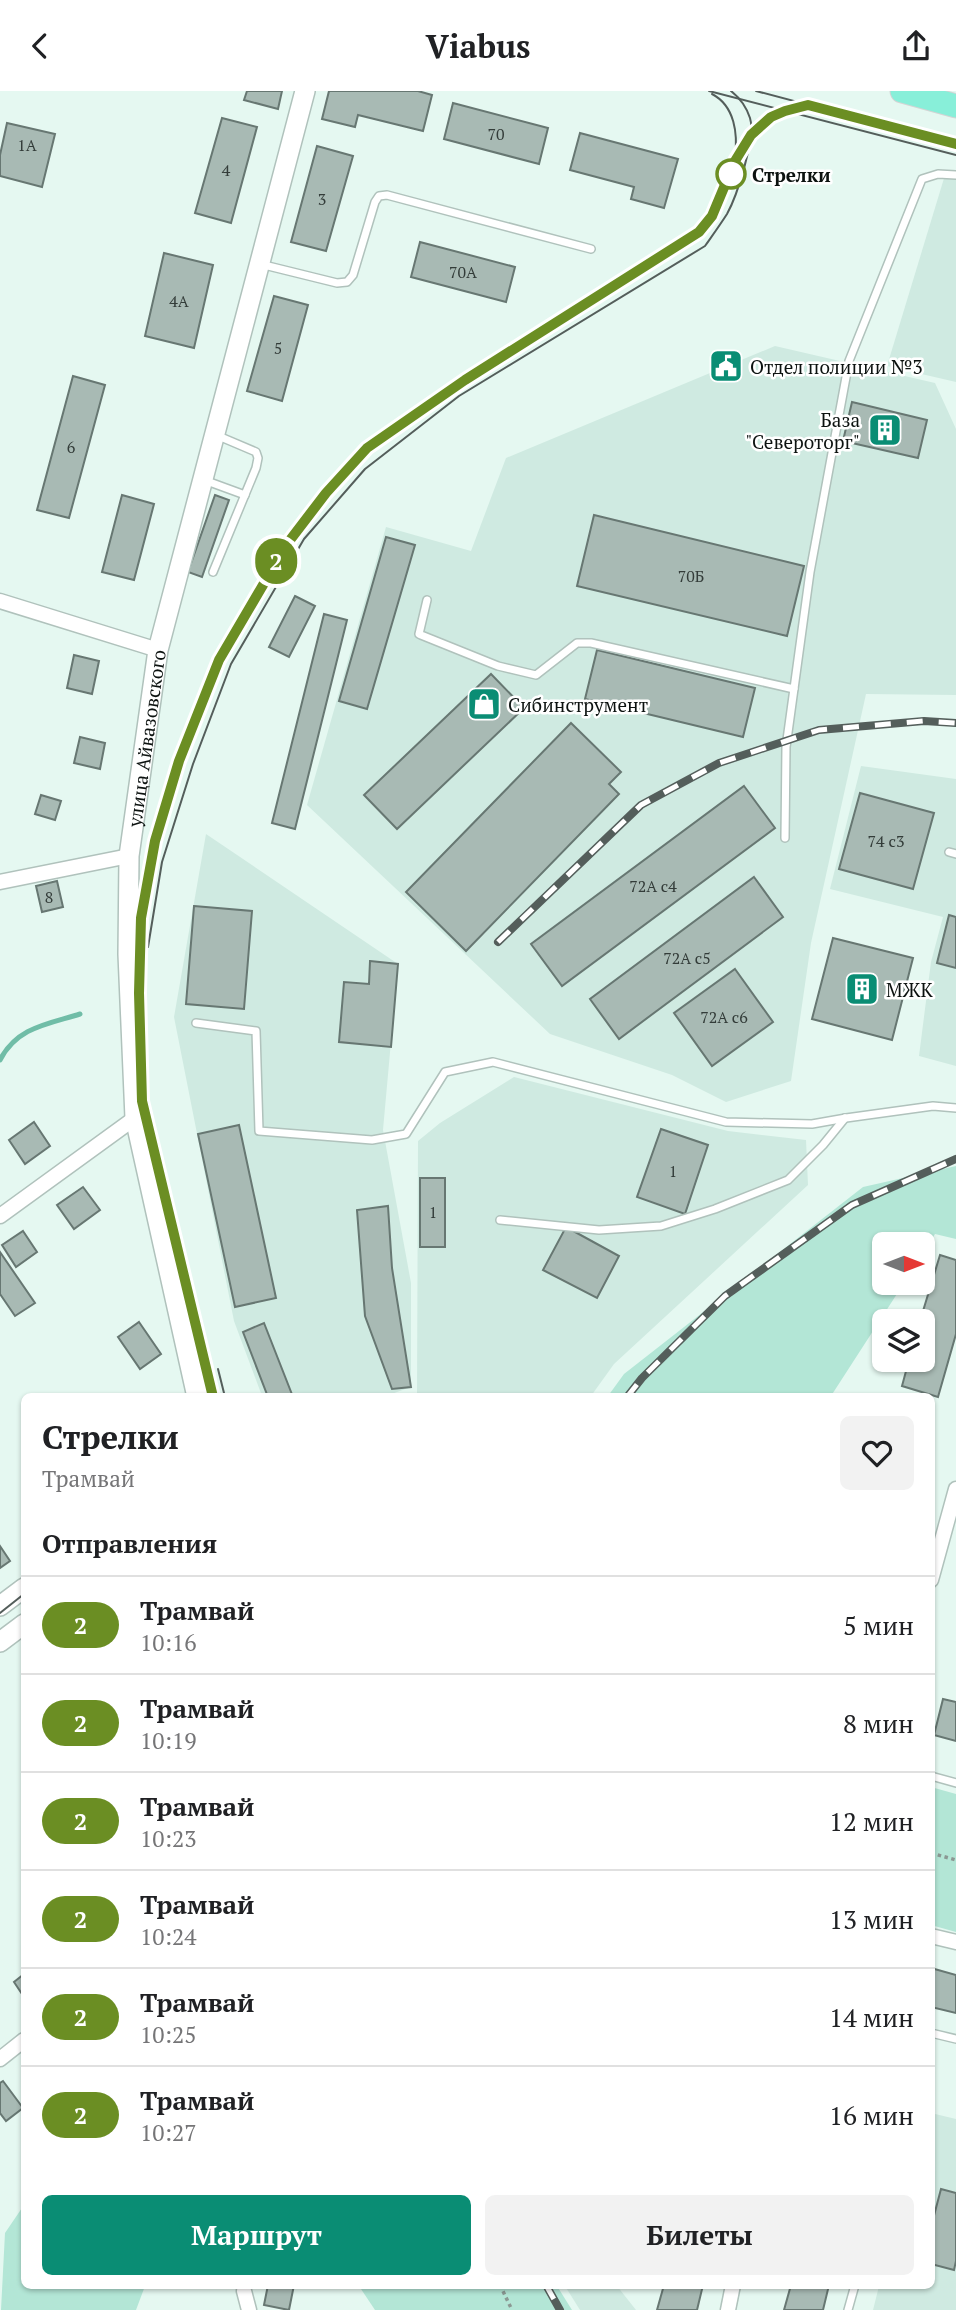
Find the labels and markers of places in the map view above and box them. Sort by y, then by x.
marker: Стрелки [716,159,746,189]
place label: Стрелки [752,162,831,187]
public building icon: Отдел полиции №3 [707,347,745,385]
place label: Отдел полиции №3 [750,354,923,379]
place label: База "Североторг" [745,407,860,454]
building icon: База "Североторг" [866,411,904,449]
shop icon: Сибинструмент [465,685,503,723]
place label: Сибинструмент [508,692,648,717]
building icon: МЖК [843,970,881,1008]
place label: МЖК [886,977,933,1002]

